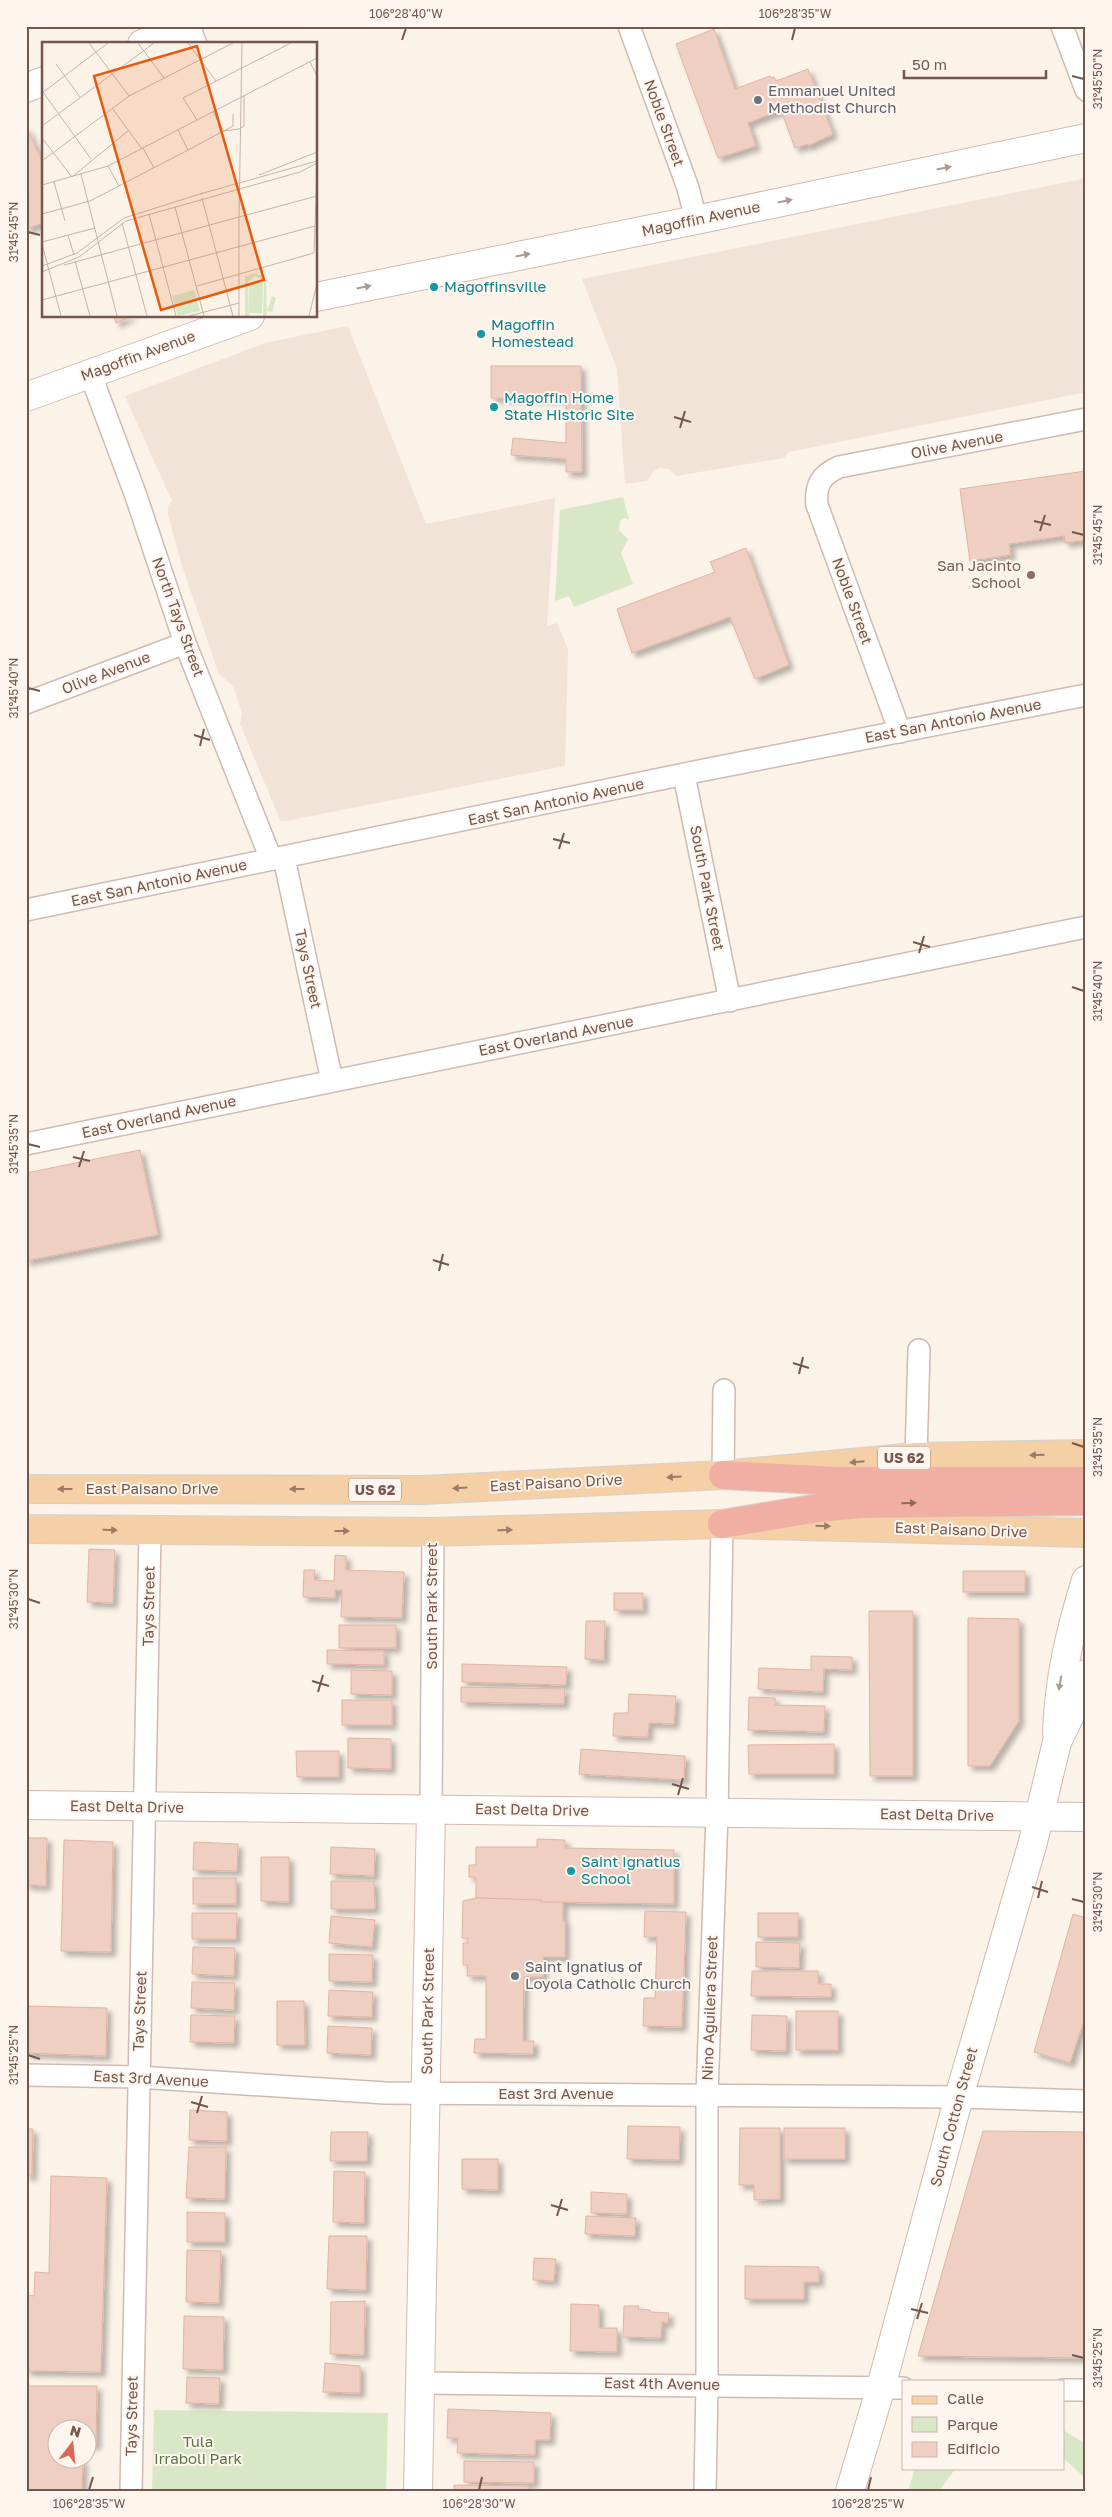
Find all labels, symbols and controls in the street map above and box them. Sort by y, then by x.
text: 106°28'40"W [369,6,443,21]
text: 106°28'35"W [759,6,832,21]
inset map [42,42,318,318]
scale bar [904,48,1047,80]
text: 31°45'50"N [1090,49,1105,109]
text: 50 m [912,55,947,73]
street label: Noble Street [641,77,689,169]
place label: Emmanuel United Methodist Church [768,81,896,116]
marker: Emmanuel United Methodist Church [752,94,764,106]
one-way arrow [937,164,952,172]
street label: Magoffin Avenue [640,197,762,239]
one-way arrow [778,197,794,205]
text: 31°45'45"N [6,202,21,262]
one-way arrow [516,251,531,259]
place label: Magoffinsville [444,277,547,295]
marker: Magoffinsville [428,281,440,293]
one-way arrow [356,283,372,291]
place label: Magoffin Homestead [491,315,574,350]
street label: Magoffin Avenue [78,326,198,384]
marker: Magoffin Homestead [475,328,487,340]
place label: Magoffin Home State Historic Site [504,388,635,423]
marker: Magoffin Home State Historic Site [488,401,500,413]
street label: Olive Avenue [909,426,1005,462]
text: 31°45'45"N [1090,505,1105,565]
street label: North Tays Street [149,554,209,679]
street label: Noble Street [829,555,877,647]
place label: San Jacinto School [937,556,1021,591]
marker: San Jacinto School [1025,569,1037,581]
street label: Olive Avenue [59,647,153,697]
text: 31°45'40"N [6,658,21,718]
street label: East San Antonio Avenue [863,694,1043,746]
street label: East San Antonio Avenue [466,774,646,828]
street label: South Park Street [687,824,729,952]
street label: East San Antonio Avenue [69,855,249,909]
street label: Tays Street [292,927,326,1010]
text: 31°45'40"N [1090,961,1105,1021]
street label: East Overland Avenue [477,1011,635,1059]
street label: East Overland Avenue [80,1091,238,1141]
text: 31°45'35"N [6,1114,21,1174]
text: 31°45'35"N [1090,1417,1105,1477]
road number: US 62 [878,1446,930,1470]
one-way arrow [1029,1451,1045,1459]
one-way arrow [849,1458,865,1466]
street label: East Paisano Drive [489,1470,623,1494]
one-way arrow [666,1474,682,1482]
road number: US 62 [349,1478,401,1502]
street label: East Paisano Drive [86,1479,219,1497]
one-way arrow [56,1485,72,1493]
one-way arrow [289,1485,305,1493]
one-way arrow [451,1485,467,1493]
one-way arrow [902,1499,918,1507]
street label: East Paisano Drive [894,1518,1028,1540]
one-way arrow [816,1523,832,1531]
one-way arrow [497,1525,513,1533]
one-way arrow [102,1526,118,1534]
one-way arrow [335,1527,351,1535]
street label: South Park Street [422,1542,440,1670]
street label: Tays Street [138,1566,158,1646]
text: 31°45'30"N [6,1569,21,1629]
one-way arrow [1056,1676,1064,1691]
street label: East Delta Drive [70,1796,185,1816]
street label: East Delta Drive [475,1799,590,1819]
street label: East Delta Drive [880,1804,995,1824]
place label: Saint Ignatius School [581,1852,681,1887]
marker: Saint Ignatius School [565,1865,577,1877]
text: 31°45'30"N [1090,1872,1105,1932]
street label: Nino Aguilera Street [697,1935,721,2081]
street label: South Park Street [417,1947,437,2075]
place label: Saint Ignatius of Loyola Catholic Church [525,1957,691,1992]
street label: Tays Street [129,1970,149,2052]
marker: Saint Ignatius of Loyola Catholic Church [509,1970,521,1982]
text: 31°45'25"N [6,2025,21,2085]
street label: South Cotton Street [926,2045,980,2189]
street label: East 3rd Avenue [93,2066,210,2090]
street label: East 3rd Avenue [498,2084,614,2102]
text: 31°45'25"N [1090,2328,1105,2388]
street label: East 4th Avenue [604,2373,721,2393]
street label: Tays Street [121,2376,141,2456]
legend [902,2380,1064,2470]
text: Calle [947,2389,984,2407]
text: Parque [947,2415,998,2433]
north arrow [48,2420,98,2470]
text: N [68,2421,83,2441]
park label: Tula Irraboli Park [154,2432,243,2467]
text: Edificio [947,2439,1000,2457]
text: 106°28'35"W [53,2496,126,2511]
text: 106°28'30"W [442,2496,516,2511]
text: 106°28'25"W [832,2496,905,2511]

